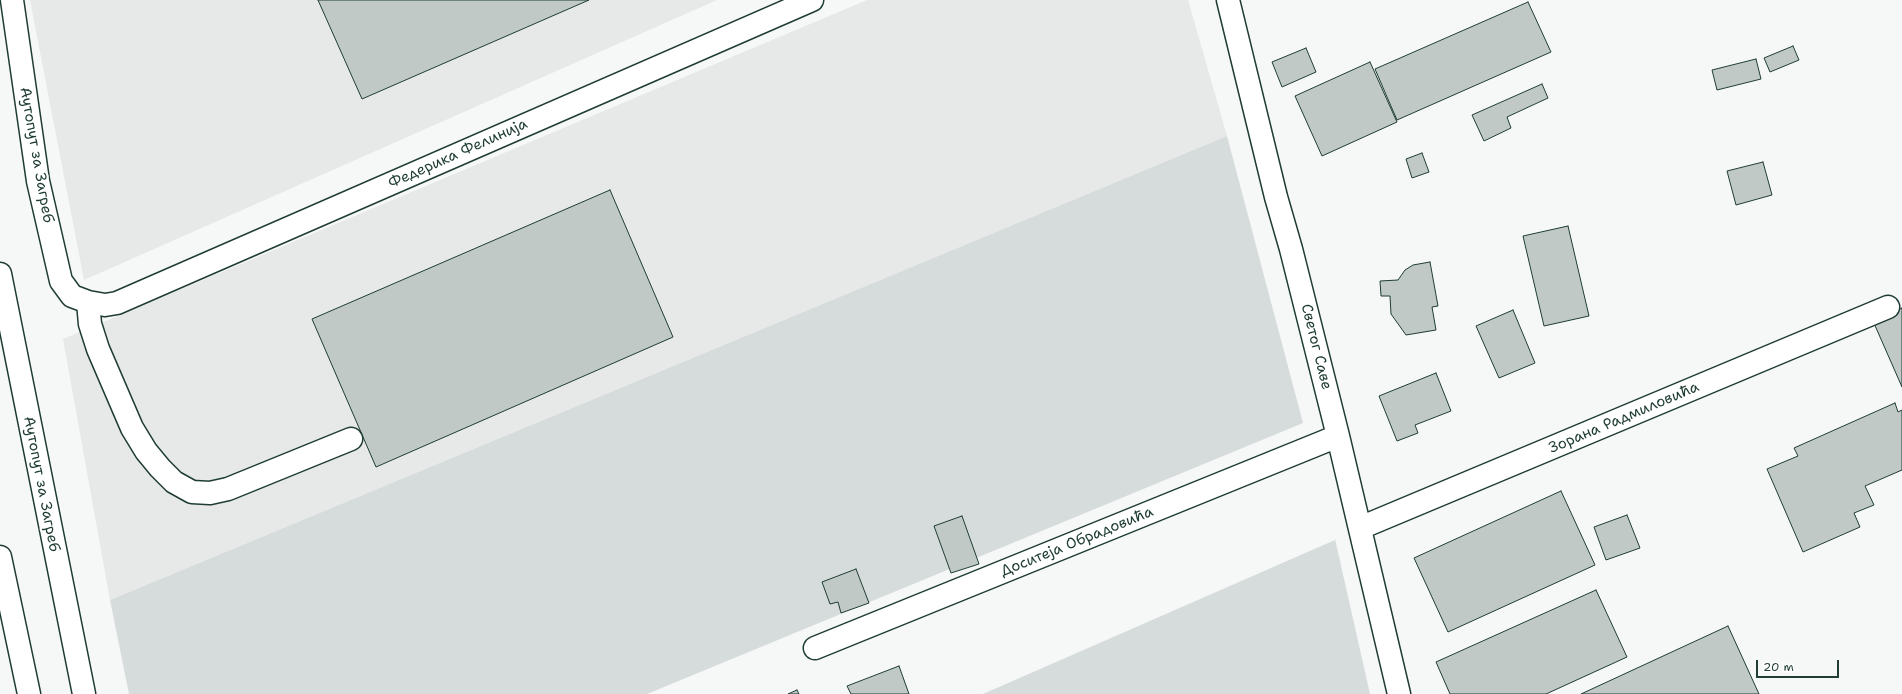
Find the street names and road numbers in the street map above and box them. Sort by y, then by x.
street label: Аутопут за Загреб [15,86,57,224]
street label: Федерика Фелинија [386,115,530,193]
street label: Светог Саве [1297,302,1335,392]
street label: Зорана Радмиловића [1546,378,1702,458]
street label: Аутопут за Загреб [19,415,63,553]
street label: Доситеја Обрадовића [998,503,1156,581]

